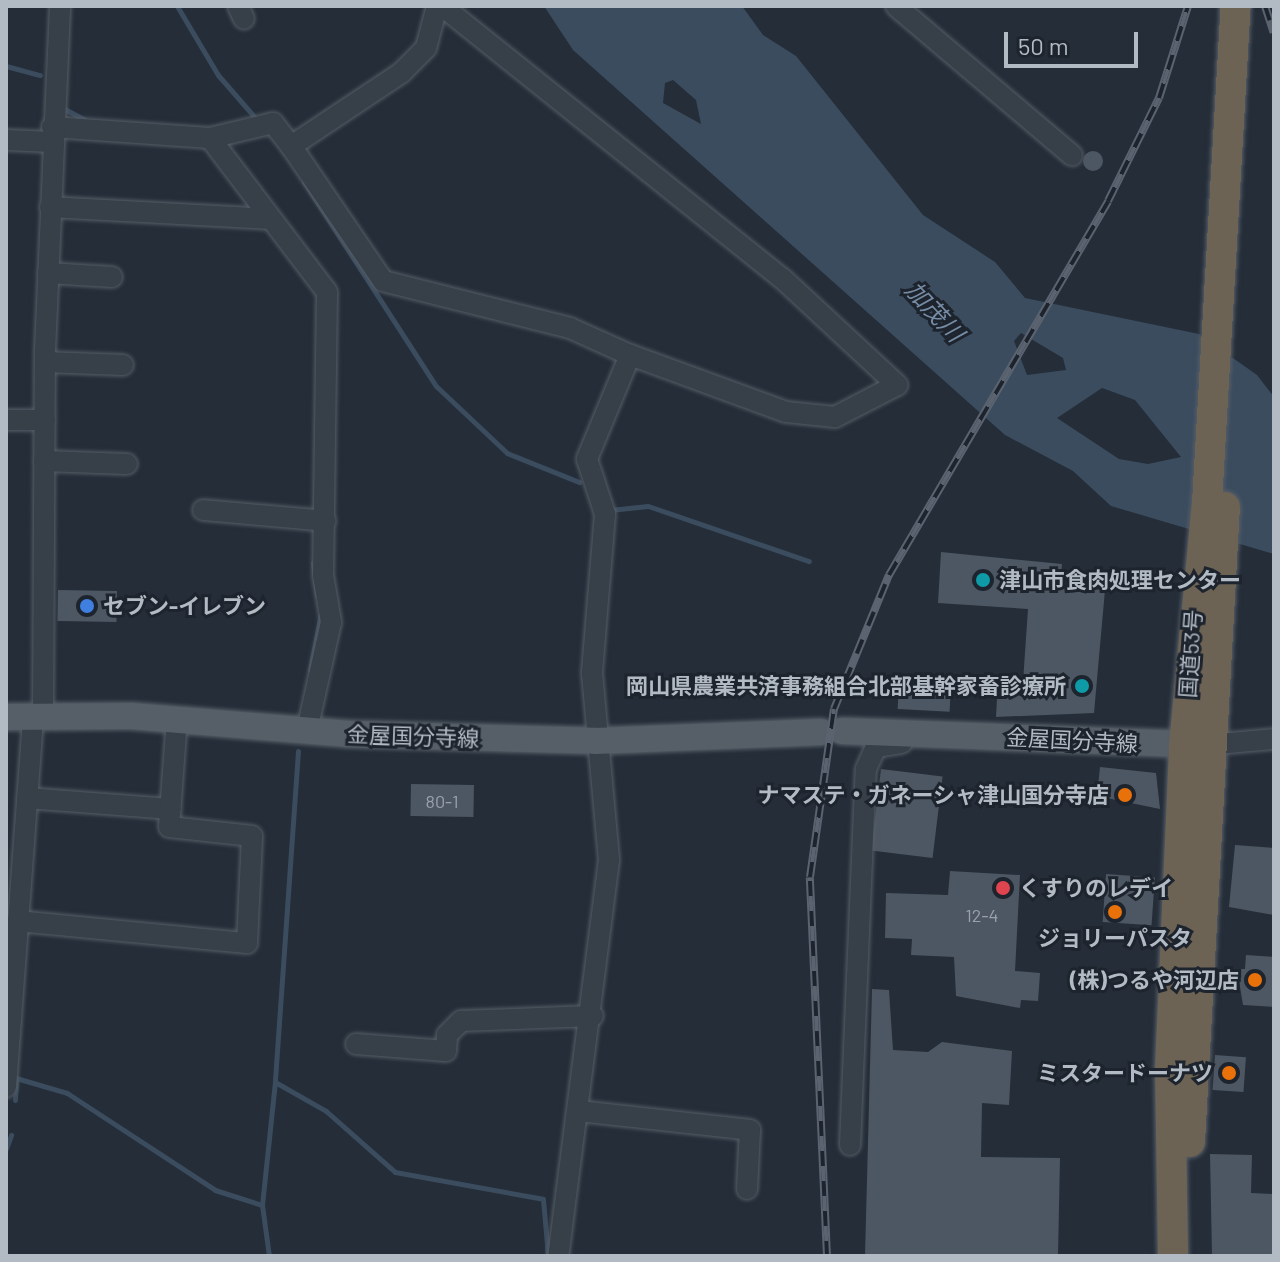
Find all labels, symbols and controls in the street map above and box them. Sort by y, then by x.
scale bar [1008,16,1142,66]
text: 50 m [1018,31,1069,60]
water label: 加茂川 [900,275,970,347]
place label: 津山市食肉処理センター [999,567,1241,593]
marker: 津山市食肉処理センター [974,571,992,589]
place label: セブン-イレブン [103,593,266,619]
marker: セブン-イレブン [78,597,96,615]
street label: 国道53号 [1174,609,1206,699]
place label: 岡山県農業共済事務組合北部基幹家畜診療所 [626,673,1066,699]
marker: 岡山県農業共済事務組合北部基幹家畜診療所 [1073,677,1091,695]
street label: 金屋国分寺線 [347,721,479,751]
street label: 金屋国分寺線 [1005,723,1139,757]
place label: ナマステ・ガネーシャ津山国分寺店 [757,782,1109,808]
marker: ナマステ・ガネーシャ津山国分寺店 [1116,786,1134,804]
house number: 80-1 [426,790,458,812]
place label: くすりのレデイ [1019,875,1173,901]
marker: くすりのレデイ [994,879,1012,897]
marker: ジョリーパスタ [1106,903,1124,921]
house number: 12-4 [966,904,998,926]
place label: ジョリーパスタ [1038,925,1192,951]
place label: (株)つるや河辺店 [1070,967,1239,993]
marker: (株)つるや河辺店 [1246,971,1264,989]
place label: ミスタードーナツ [1037,1060,1213,1086]
marker: ミスタードーナツ [1220,1064,1238,1082]

